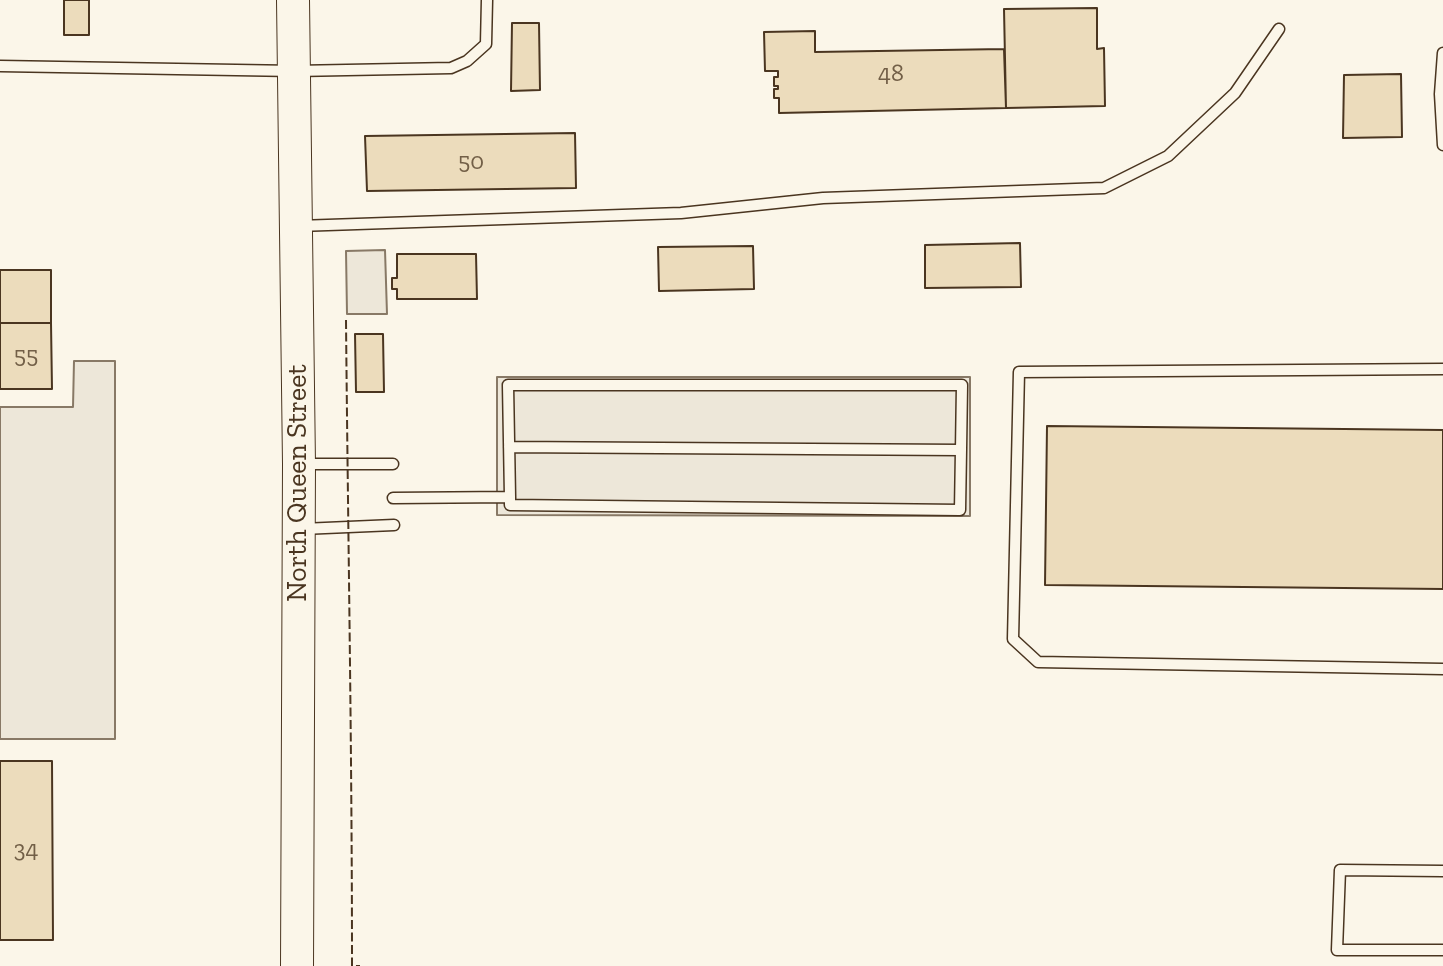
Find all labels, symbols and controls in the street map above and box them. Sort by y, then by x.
house number: 48 [878,60,904,88]
house number: 50 [458,148,484,176]
house number: 55 [14,342,38,370]
street label: North Queen Street [281,364,315,602]
house number: 34 [14,836,38,864]

